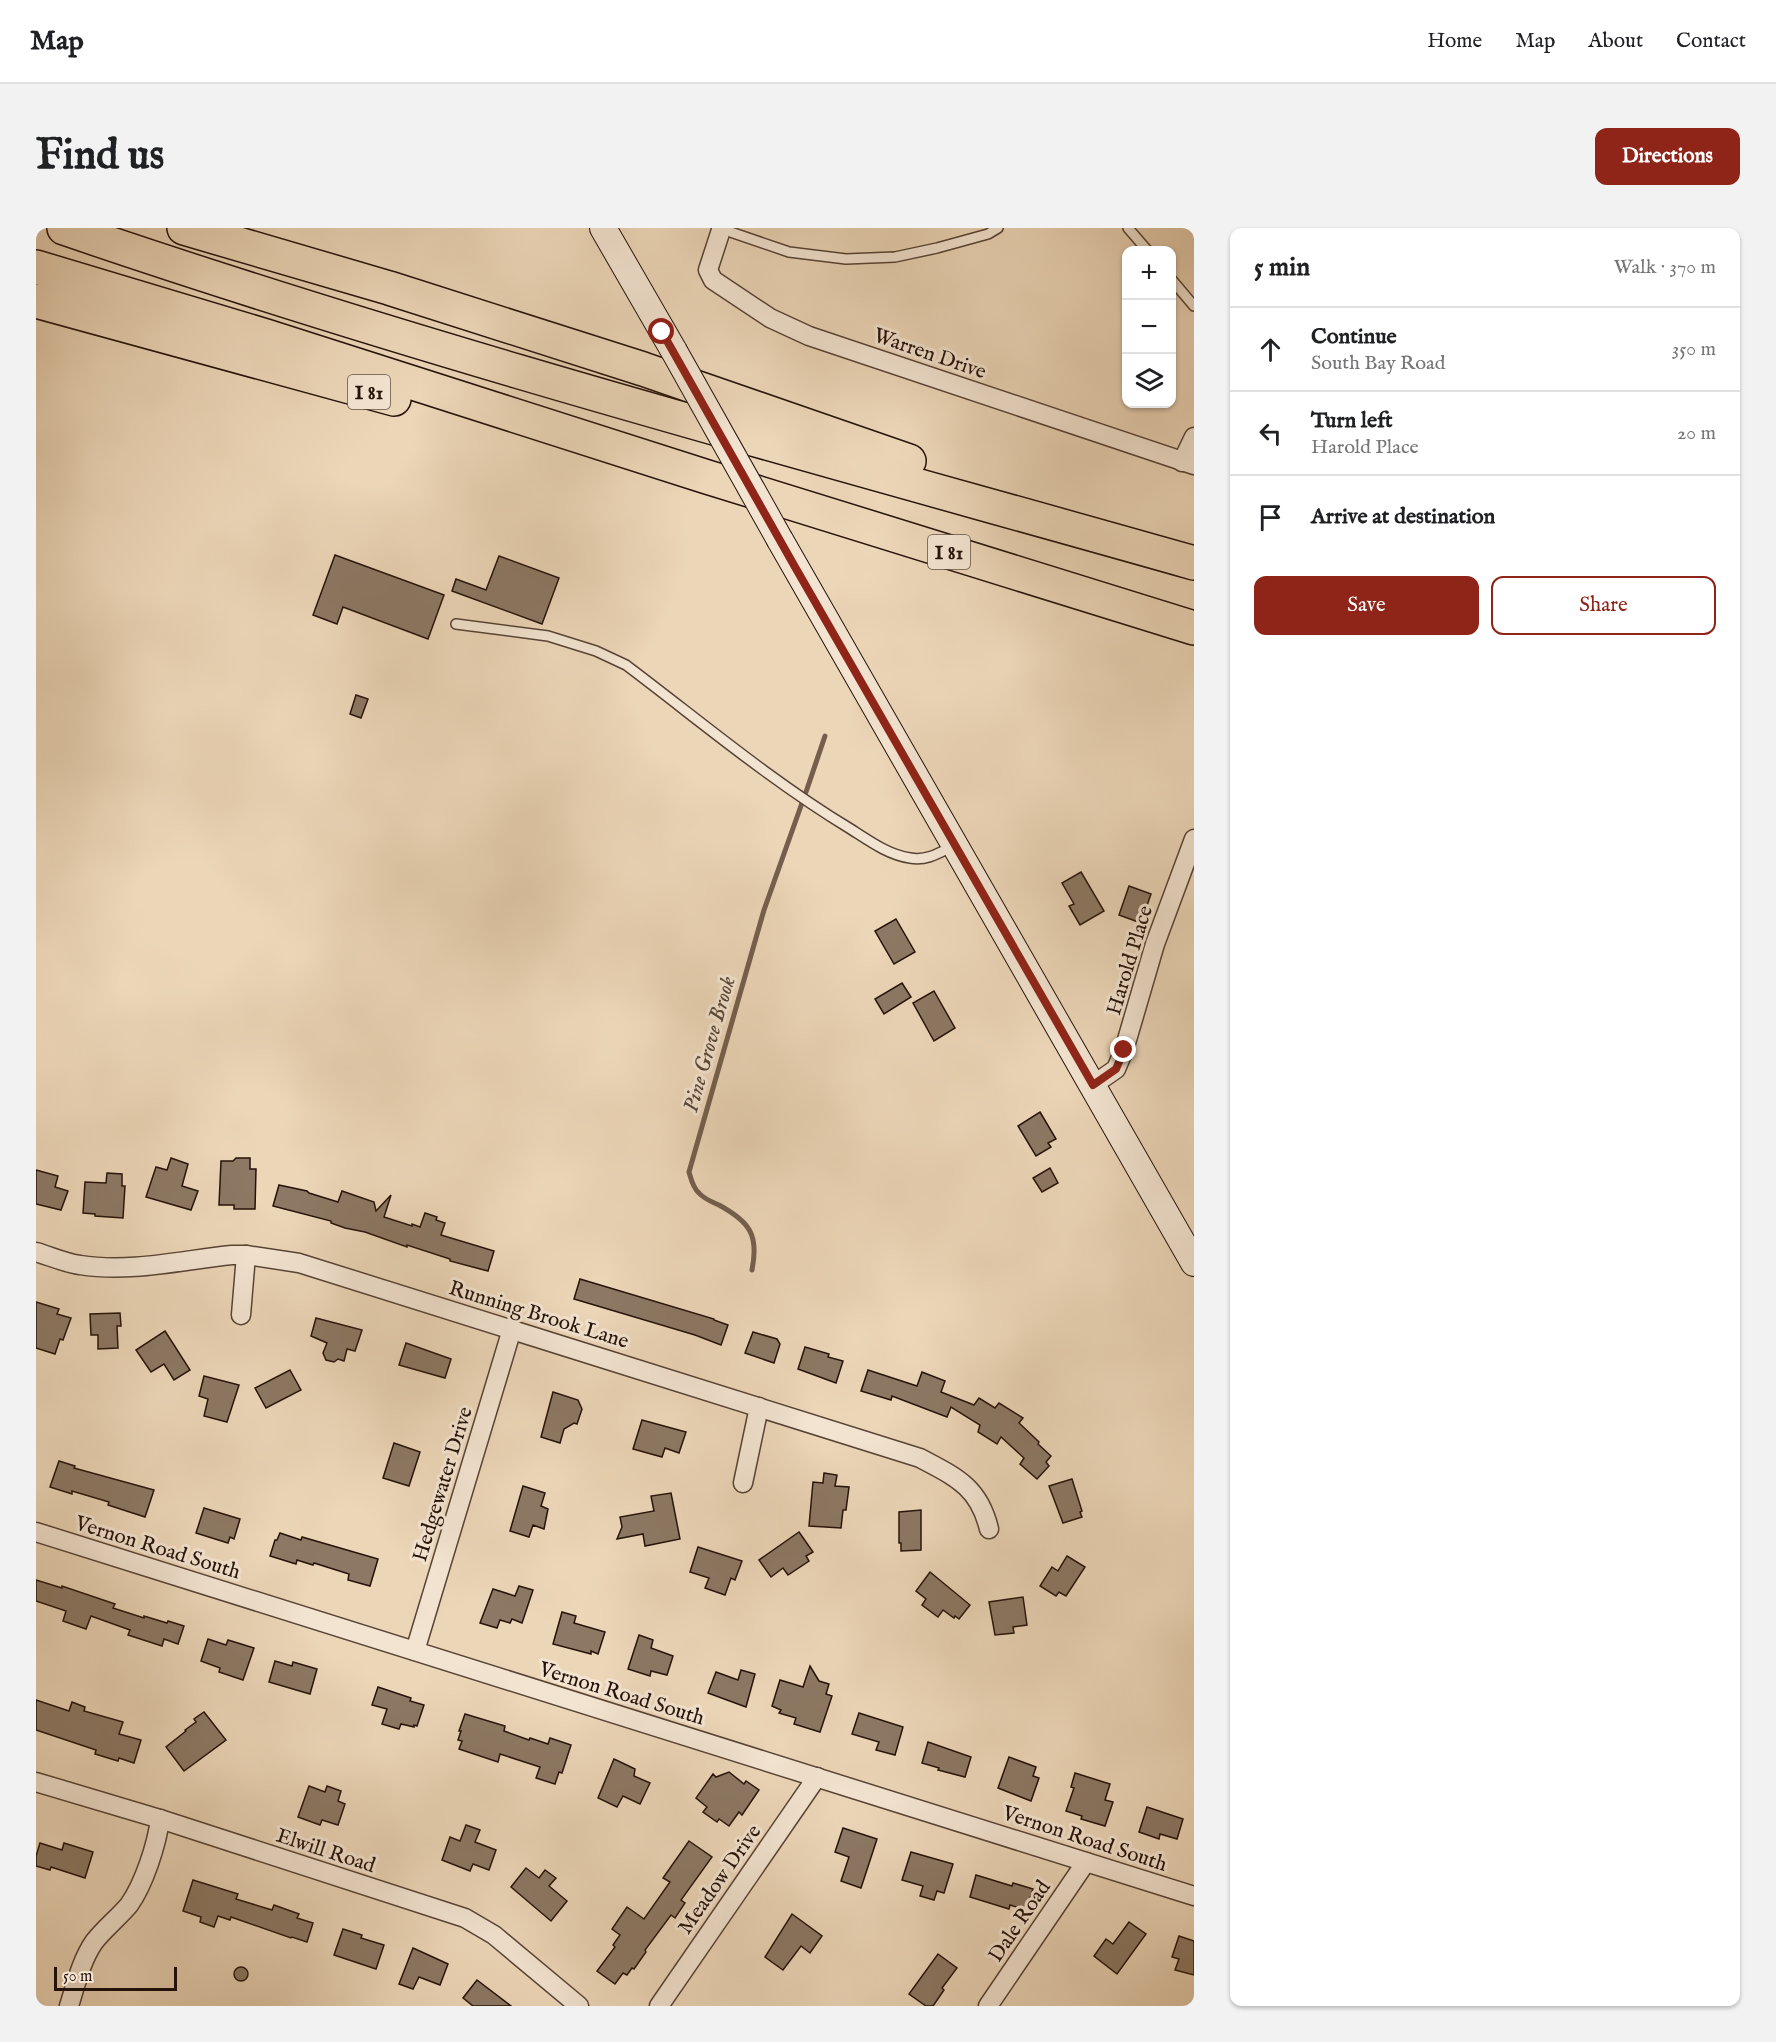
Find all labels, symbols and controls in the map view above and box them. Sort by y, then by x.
text: Map [30,24,84,59]
text: Home [1427,28,1482,55]
text: Map [1515,28,1555,55]
text: About [1588,28,1643,55]
text: Contact [1676,28,1746,55]
button: Directions [1595,128,1740,185]
text: Find us [36,130,164,183]
map controls [1122,246,1176,408]
button: + [1122,246,1176,300]
text: 5 min [1254,251,1310,284]
text: Walk · 370 m [1614,255,1716,280]
button: − [1122,300,1176,354]
route start [648,318,674,344]
street label: Warren Drive [870,323,990,386]
text: Continue [1311,323,1397,351]
icon: ahead [1254,333,1287,366]
text: 350 m [1672,337,1716,362]
text: South Bay Road [1311,351,1445,376]
button: layers [1122,354,1176,408]
road number: I 81 [348,375,390,409]
text: Turn left [1311,407,1393,435]
icon: left [1254,417,1287,450]
text: 20 m [1677,421,1716,446]
text: Harold Place [1311,435,1419,460]
icon: arrive [1254,501,1287,534]
text: Arrive at destination [1311,503,1495,531]
road number: I 81 [928,535,970,569]
button: Save [1254,576,1479,635]
button: Share [1491,576,1716,635]
street label: Harold Place [1101,902,1160,1018]
water label: Pine Grove Brook [677,973,743,1116]
route end [1110,1036,1136,1062]
street label: Running Brook Lane [445,1275,632,1356]
street label: Hedgewater Drive [407,1403,480,1565]
street label: Vernon Road South [71,1510,244,1586]
street label: Vernon Road South [535,1656,708,1732]
street label: Vernon Road South [998,1800,1170,1879]
street label: Meadow Drive [673,1819,768,1940]
street label: Elwill Road [272,1823,379,1880]
street label: Dale Road [983,1875,1058,1968]
scale bar [54,1964,177,1992]
text: 50 m [63,1967,92,1987]

